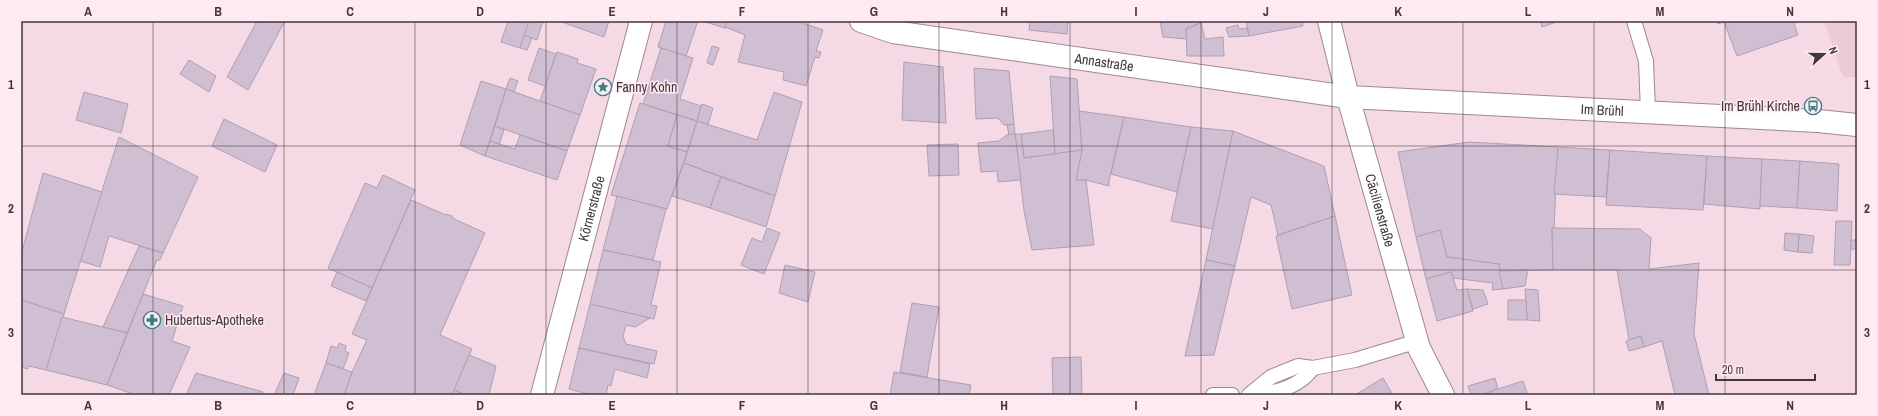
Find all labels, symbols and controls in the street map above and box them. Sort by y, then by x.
text: A [84,3,92,20]
text: B [214,3,222,20]
text: C [346,3,354,20]
text: D [476,3,484,20]
text: E [608,3,616,20]
text: F [739,3,746,20]
text: G [870,3,878,20]
text: H [1000,3,1008,20]
text: I [1135,3,1138,20]
text: J [1263,3,1269,20]
text: K [1394,3,1402,20]
text: L [1525,3,1532,20]
text: M [1656,3,1665,20]
text: N [1786,3,1794,20]
north arrow [1804,34,1844,74]
text: N [1826,45,1841,56]
street label: Annastraße [1072,49,1135,75]
text: 1 [8,76,14,93]
text: 1 [1864,76,1870,93]
place icon: Fanny Kohn [593,77,613,97]
place label: Fanny Kohn [616,78,677,96]
bus stop icon: Im Brühl Kirche [1803,96,1823,116]
place label: Im Brühl Kirche [1721,97,1800,115]
street label: Im Brühl [1580,100,1624,120]
street label: Cäcilienstraße [1361,172,1399,249]
street label: Körnerstraße [574,174,609,243]
text: 2 [8,200,14,217]
text: 2 [1864,200,1870,217]
pharmacy icon: Hubertus-Apotheke [142,310,162,330]
place label: Hubertus-Apotheke [165,311,264,329]
text: 3 [8,324,14,341]
text: 3 [1864,324,1870,341]
scale bar [1716,356,1815,382]
text: 20 m [1722,362,1744,378]
text: A [84,397,92,414]
text: B [214,397,222,414]
text: C [346,397,354,414]
text: D [476,397,484,414]
text: E [608,397,616,414]
text: F [739,397,746,414]
text: G [870,397,878,414]
text: H [1000,397,1008,414]
text: I [1135,397,1138,414]
text: J [1263,397,1269,414]
text: K [1394,397,1402,414]
text: L [1525,397,1532,414]
text: M [1656,397,1665,414]
text: N [1786,397,1794,414]

